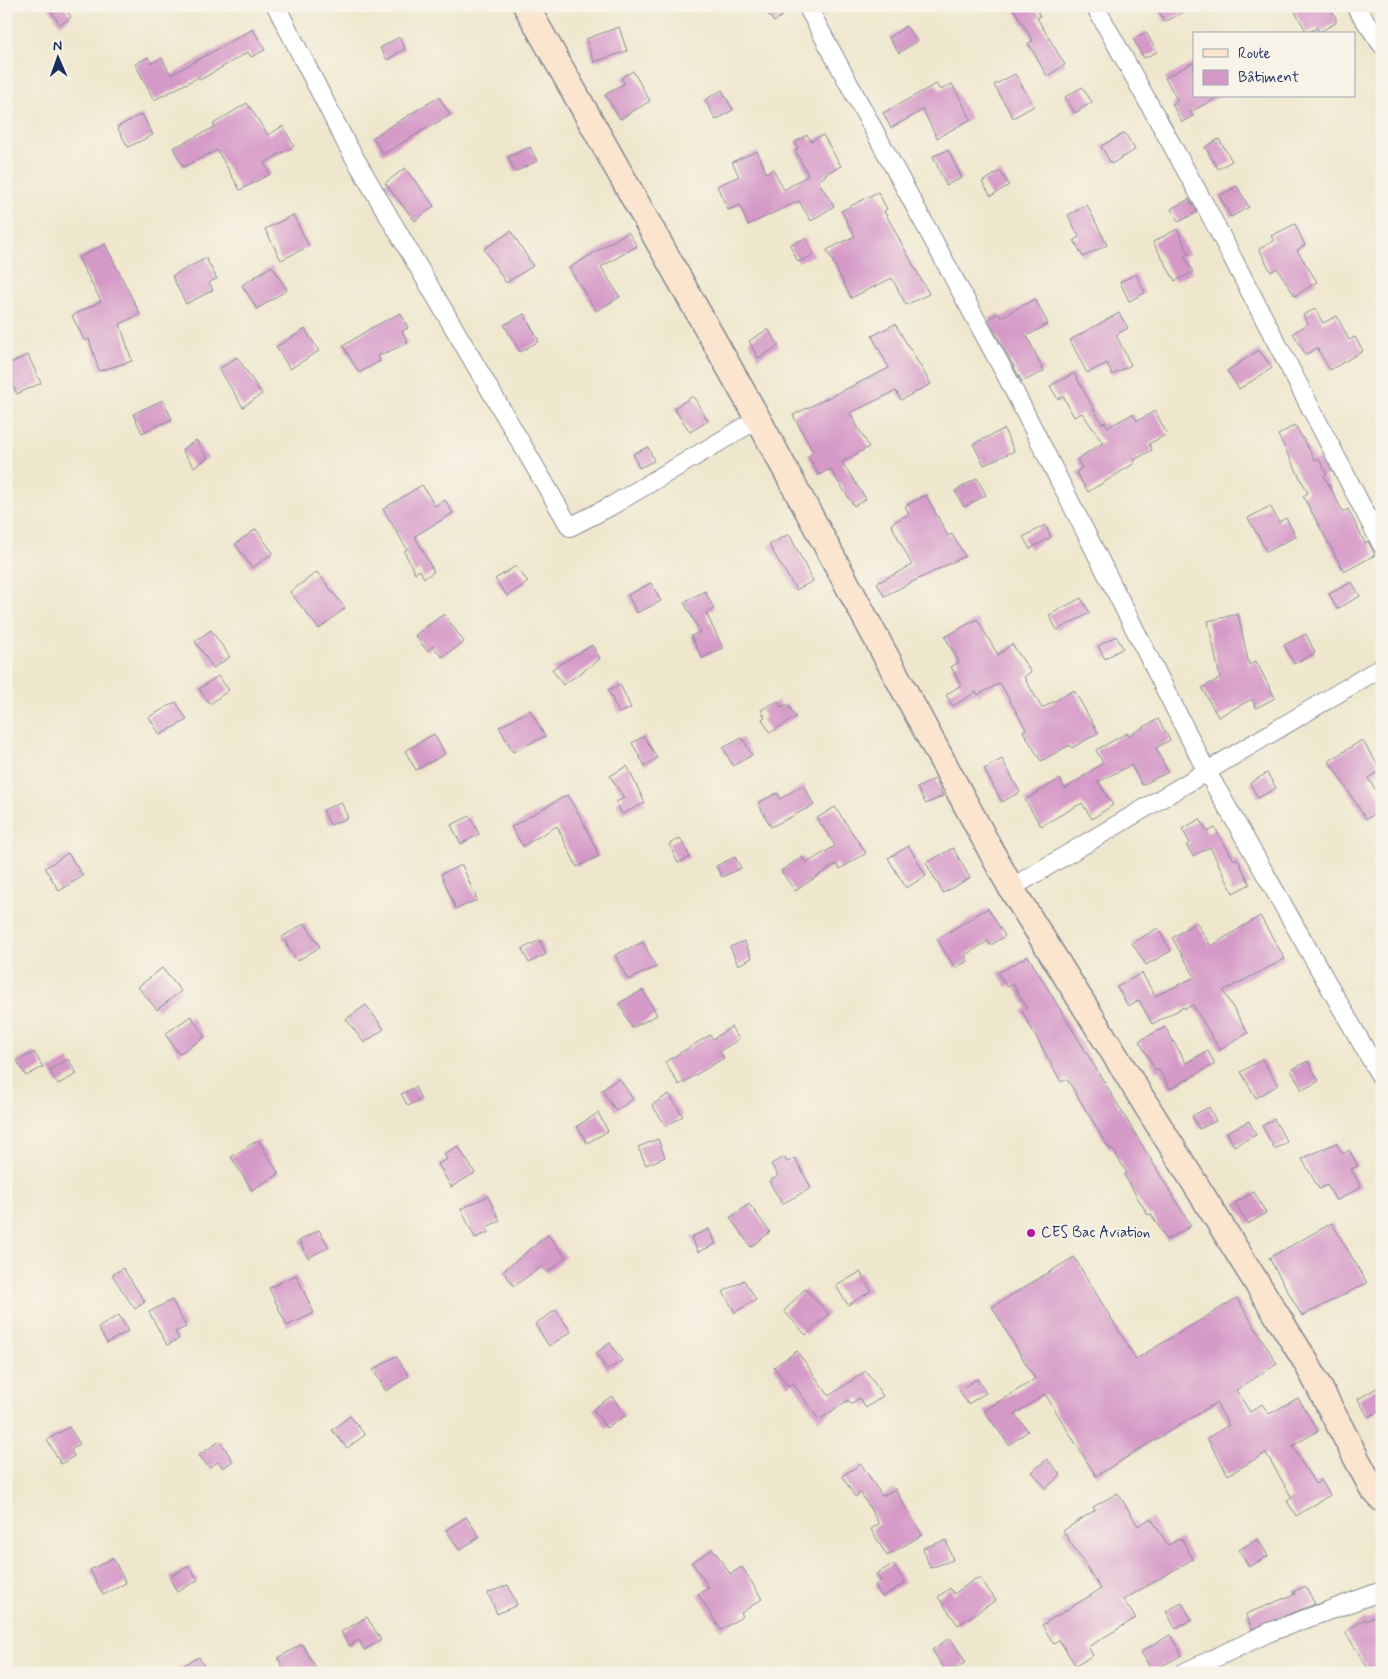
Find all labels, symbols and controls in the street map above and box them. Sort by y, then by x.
north arrow [32,32,82,82]
legend [1193,32,1356,98]
text: N [53,37,63,55]
text: Route [1238,44,1271,64]
text: Bâtiment [1238,68,1299,88]
place label: CES Bac Aviation [1041,1223,1150,1243]
marker: CES Bac Aviation [1025,1227,1037,1239]

